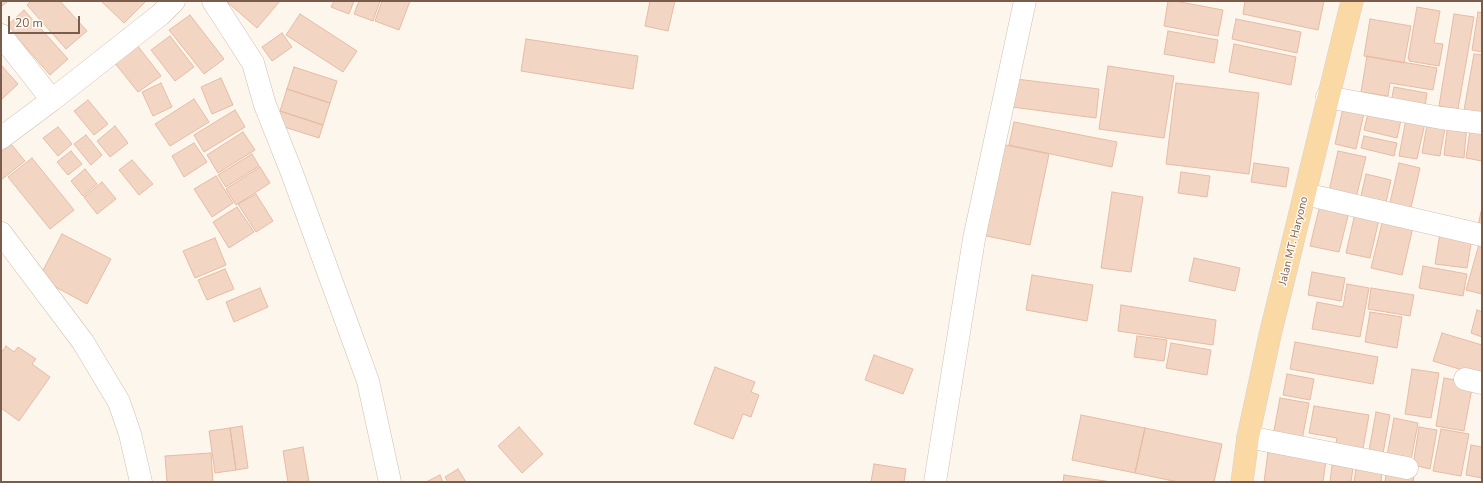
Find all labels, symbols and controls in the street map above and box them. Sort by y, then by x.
scale bar [10,8,82,34]
text: 20 m [15,15,43,31]
street label: Jalan MT. Haryono [1277,195,1311,287]

